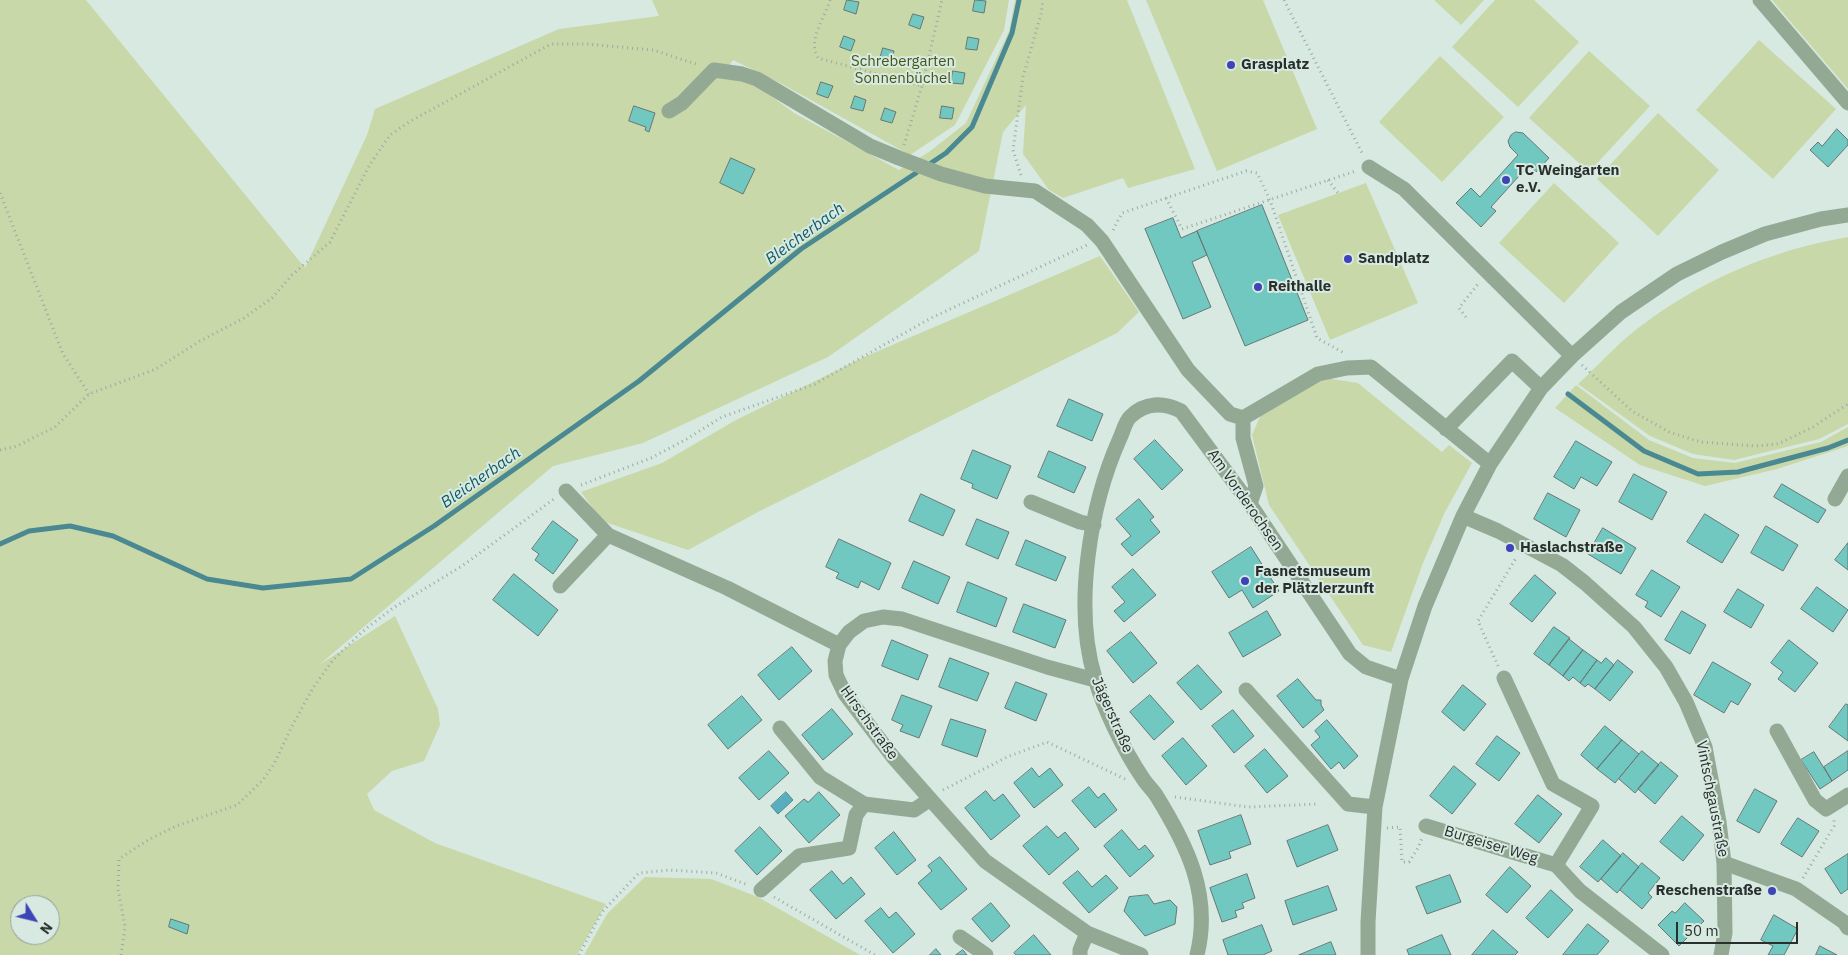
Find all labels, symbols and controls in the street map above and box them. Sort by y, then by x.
park label: Schrebergarten Sonnenbüchel [851,53,955,88]
place label: Grasplatz [1241,56,1309,74]
marker: Grasplatz [1225,59,1237,71]
place label: TC Weingarten e.V. [1516,162,1620,197]
marker: TC Weingarten e.V. [1500,174,1512,186]
water label: Bleicherbach [762,199,848,269]
place label: Sandplatz [1358,250,1430,268]
marker: Sandplatz [1342,253,1354,265]
place label: Reithalle [1268,278,1331,296]
marker: Reithalle [1252,281,1264,293]
water label: Bleicherbach [437,444,525,512]
street label: Am Vorderochsen [1203,446,1287,554]
place label: Haslachstraße [1520,539,1623,557]
marker: Haslachstraße [1504,542,1516,554]
place label: Fasnetsmuseum der Plätzlerzunft [1255,563,1374,598]
marker: Fasnetsmuseum der Plätzlerzunft [1239,575,1251,587]
street label: Jägerstraße [1087,674,1137,756]
street label: Hirschstraße [836,683,902,763]
street label: Vintschgaustraße [1692,739,1732,859]
street label: Burgeiser Weg [1442,822,1540,868]
place label: Reschenstraße [1656,882,1762,900]
marker: Reschenstraße [1766,885,1778,897]
north arrow [10,895,60,945]
scale bar [1678,912,1800,944]
text: N [36,919,57,938]
text: 50 m [1684,921,1719,940]

